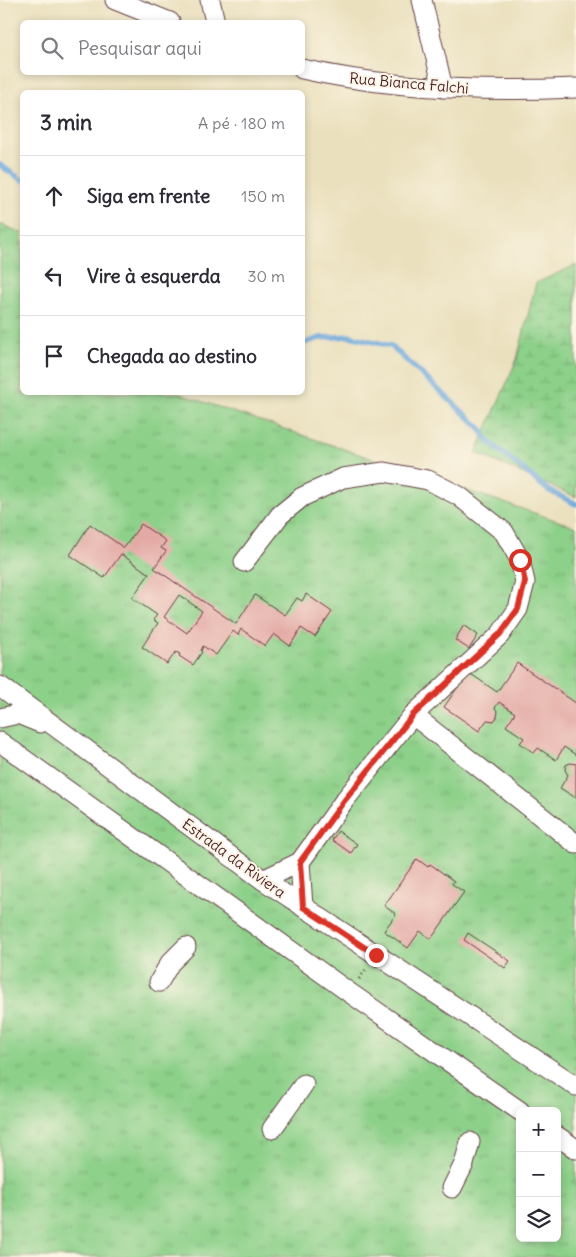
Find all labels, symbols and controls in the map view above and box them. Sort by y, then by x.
search box [20,20,305,75]
icon: search [38,34,66,62]
text: Pesquisar aqui [78,36,202,60]
street label: Rua Bianca Falchi [349,68,469,98]
text: 3 min [40,109,92,136]
text: A pé · 180 m [198,113,285,133]
icon: ahead [40,182,68,210]
text: Siga em frente [87,184,210,208]
text: 150 m [241,186,285,206]
icon: left [40,262,68,290]
text: Vire à esquerda [87,264,221,288]
text: 30 m [248,266,285,286]
icon: arrive [40,342,68,370]
text: Chegada ao destino [87,344,257,368]
route start [509,549,532,572]
street label: Estrada da Riviera [179,814,290,902]
route end [365,944,388,967]
map controls [516,1107,561,1242]
button: + [516,1107,561,1152]
button: − [516,1152,561,1197]
button: layers [516,1197,561,1242]

